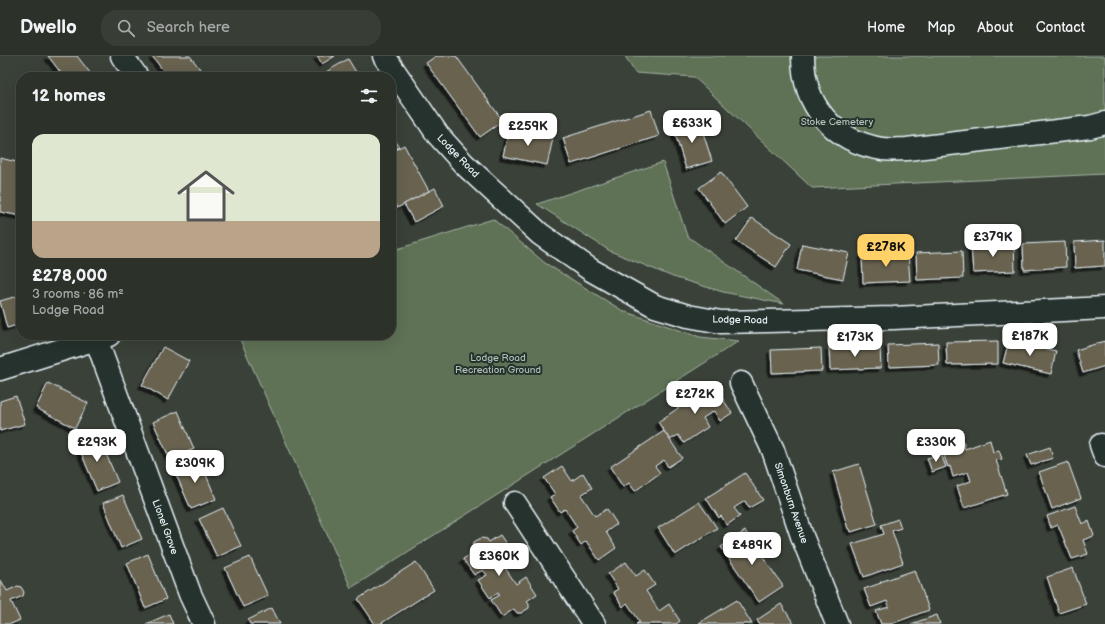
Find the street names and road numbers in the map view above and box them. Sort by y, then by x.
street label: Lodge Road [434,132,482,180]
street label: Lodge Road [712,314,768,326]
street label: Simonburn Avenue [772,461,810,545]
street label: Lionel Grove [150,498,180,556]

